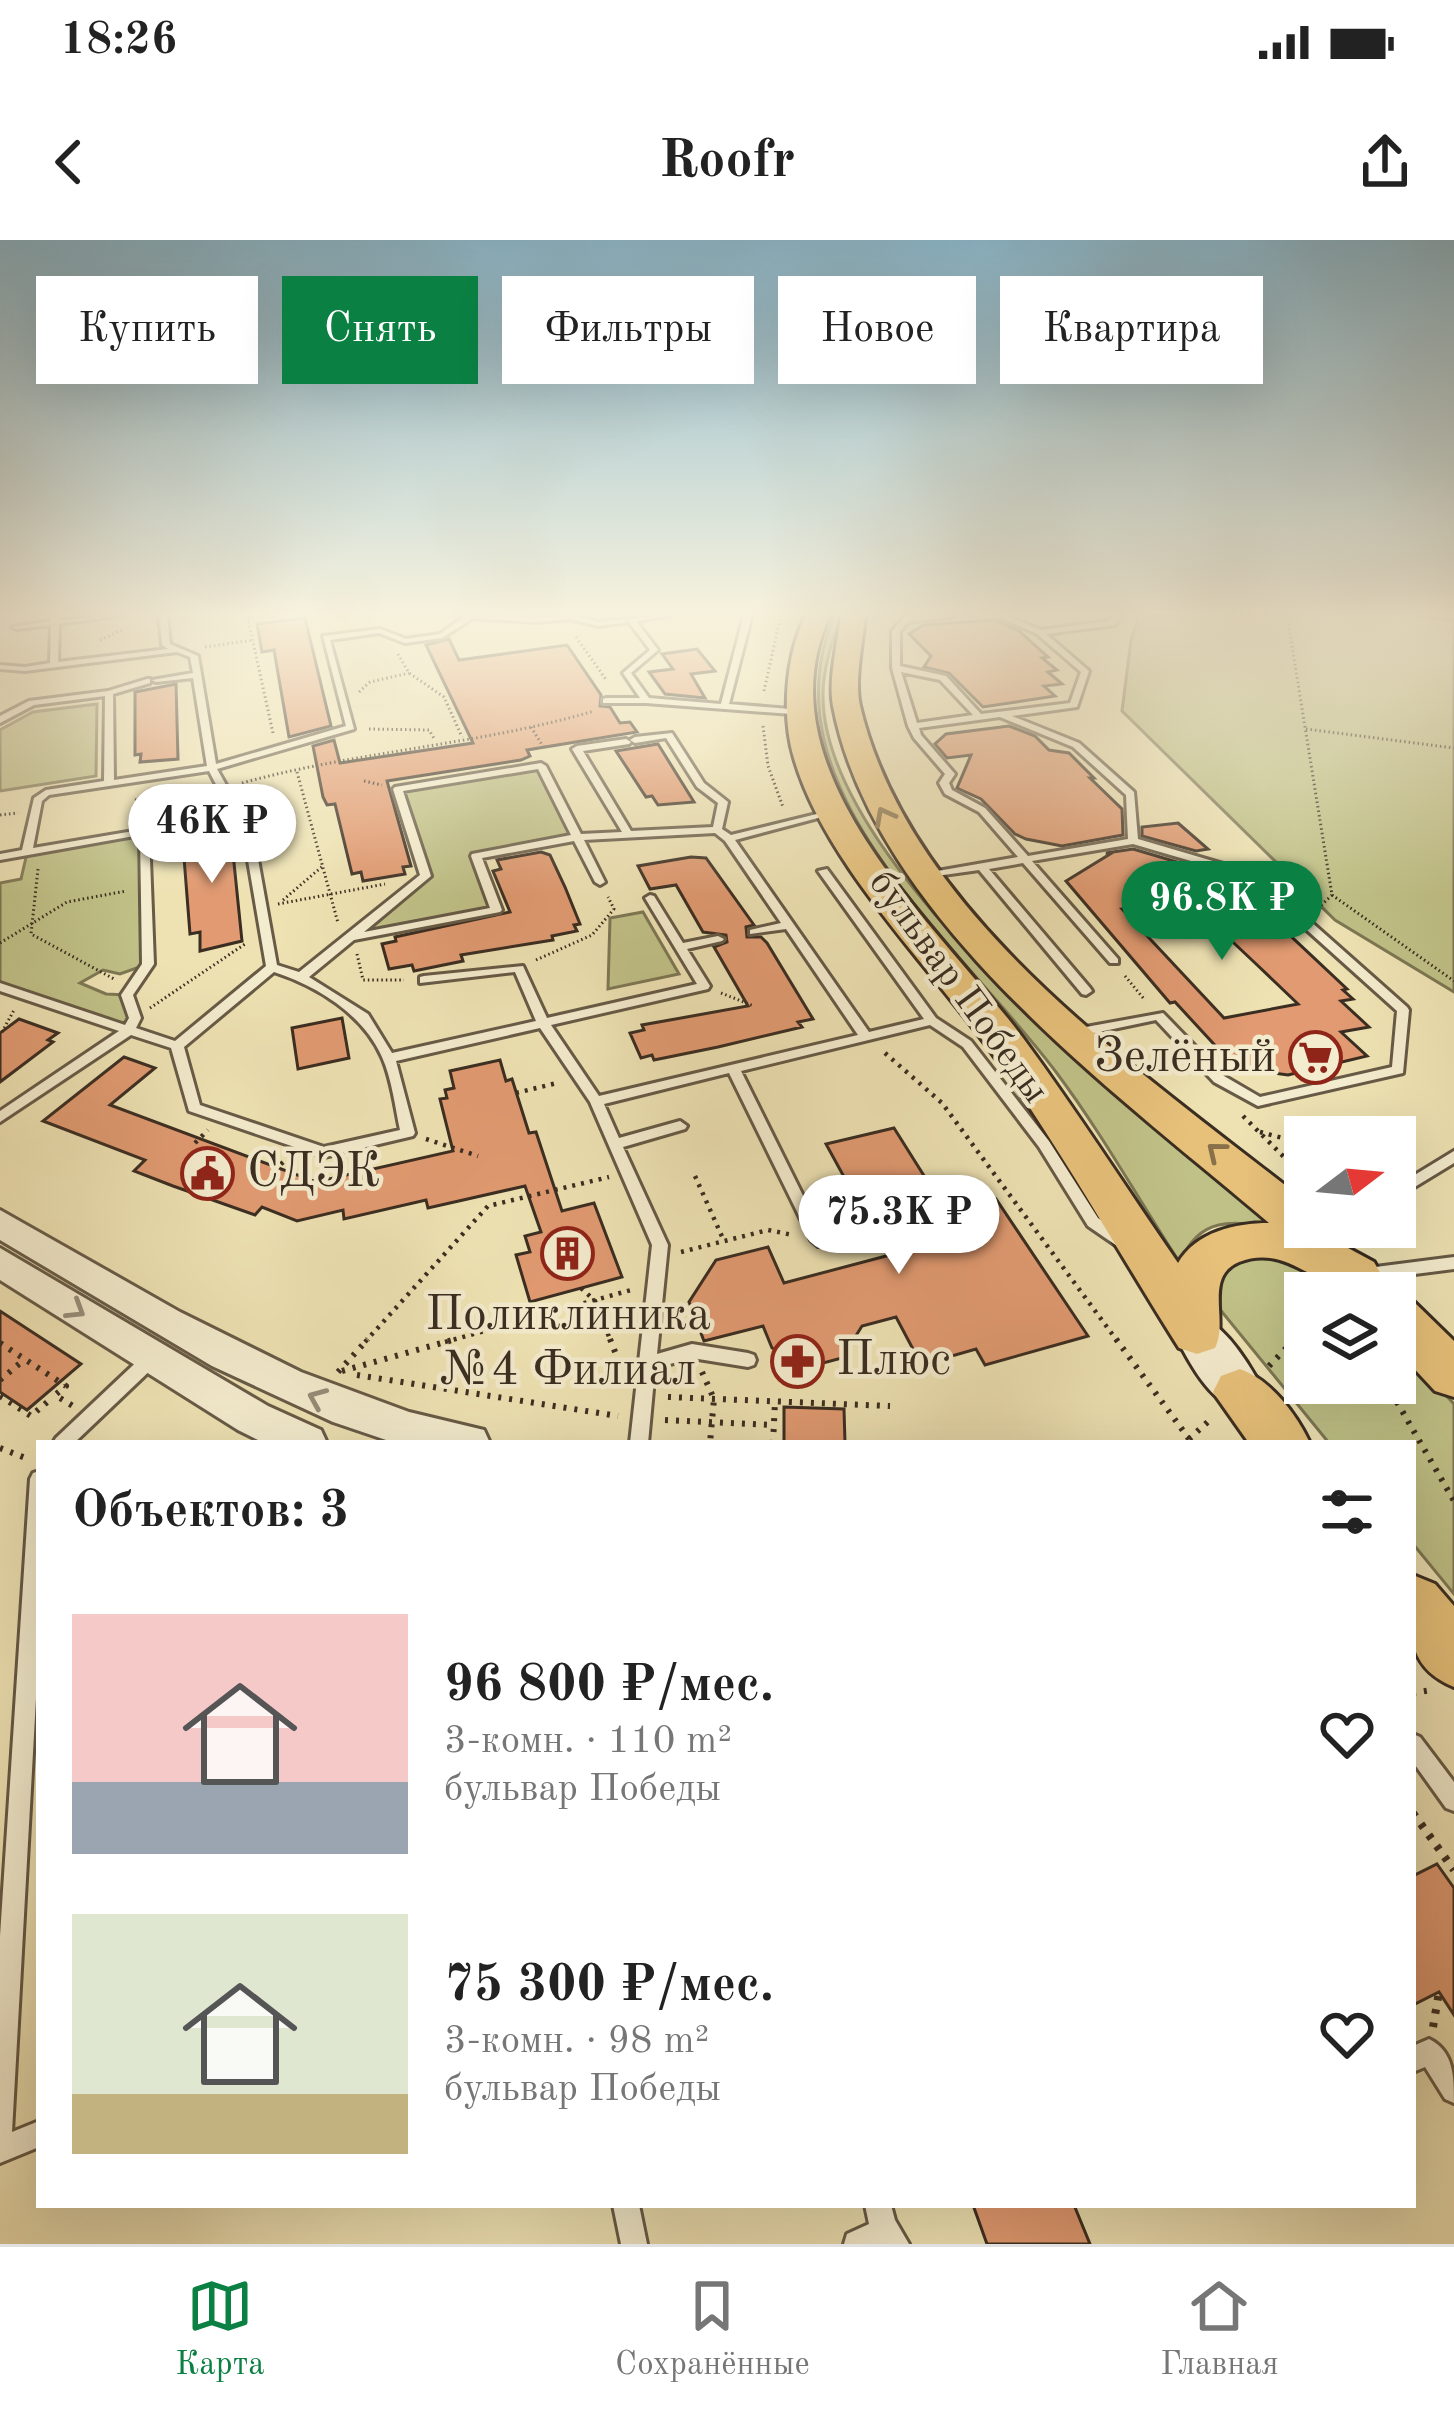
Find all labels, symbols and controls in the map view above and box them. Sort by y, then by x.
text: 18:26 [60,19,177,64]
icon: back [36,129,102,195]
icon: share [1352,129,1418,195]
text: Roofr [659,135,795,189]
chip: Купить [36,276,258,384]
chip: Снять [282,276,478,384]
chip: Фильтры [502,276,754,384]
chip: Новое [778,276,976,384]
chip: Квартира [1000,276,1263,384]
pin: 46K ₽ [128,784,296,886]
text: 46K ₽ [155,803,269,842]
one-way arrow [875,807,898,828]
pin: 96.8K ₽ [1111,861,1333,963]
street label: бульвар Победы [861,863,1055,1111]
text: 96.8K ₽ [1148,880,1296,919]
supermarket icon: Зелёный [1287,1030,1343,1086]
place label: Зелёный [1094,1034,1276,1082]
north arrow [1284,1116,1416,1248]
map controls [1284,1116,1416,1404]
one-way arrow [1207,1144,1229,1166]
public building icon: СДЭК [180,1145,236,1201]
place label: СДЭК [247,1149,380,1197]
pin: 75.3K ₽ [788,1175,1010,1277]
text: 75.3K ₽ [825,1194,973,1233]
building icon: Поликлиника №4 Филиал [540,1225,596,1281]
button: layers [1284,1272,1416,1404]
place label: Поликлиника №4 Филиал [425,1292,711,1395]
one-way arrow [63,1296,85,1318]
pharmacy icon: Плюс [769,1333,825,1389]
place label: Плюс [836,1337,951,1385]
one-way arrow [307,1388,328,1412]
icon: filters [1314,1479,1380,1545]
text: Объектов: 3 [72,1487,349,1538]
text: 96 800 ₽/мес. [444,1661,774,1712]
icon: home [168,1662,312,1806]
icon: heart [1314,1701,1380,1767]
text: 3-комн. · 110 m² [444,1722,732,1761]
text: бульвар Победы [444,1770,721,1809]
text: 75 300 ₽/мес. [444,1961,774,2012]
icon: home [168,1962,312,2106]
icon: heart [1314,2001,1380,2067]
text: 3-комн. · 98 m² [444,2022,709,2061]
text: бульвар Победы [444,2070,721,2109]
tab: Карта [175,2273,265,2386]
tab: Сохранённые [615,2273,810,2386]
tab: Главная [1160,2273,1279,2386]

